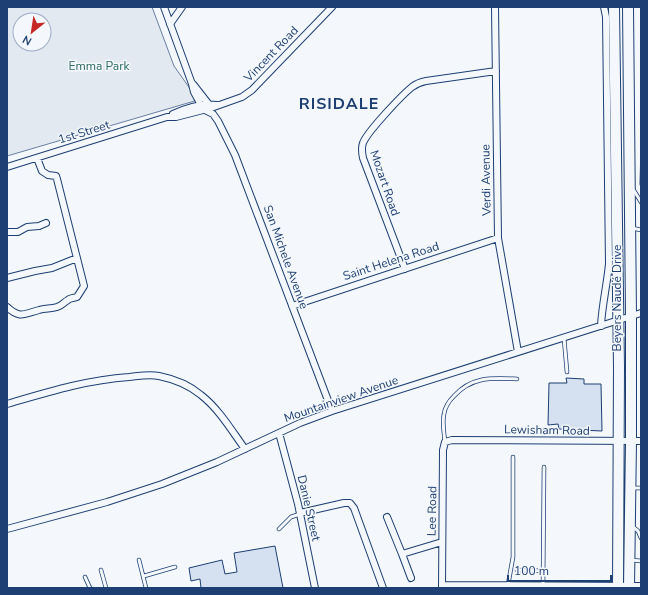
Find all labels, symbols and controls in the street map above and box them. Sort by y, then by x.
north arrow [12,12,52,52]
street label: Vincent Road [240,23,302,86]
text: N [20,32,35,49]
park label: Emma Park [69,58,130,74]
district label: RISIDALE [299,93,379,115]
street label: 1st Street [56,116,112,147]
street label: Verdi Avenue [477,144,495,217]
street label: Mozart Road [366,148,404,218]
street label: San Michele Avenue [260,203,312,311]
street label: Saint Helena Road [341,238,441,284]
street label: Beyers Naudé Drive [609,245,625,351]
street label: Mountainview Avenue [282,372,400,426]
street label: Lewisham Road [504,421,590,439]
street label: Danie Street [294,474,325,543]
street label: Lee Road [424,486,440,536]
scale bar [508,557,611,583]
text: 100 m [514,563,549,579]

